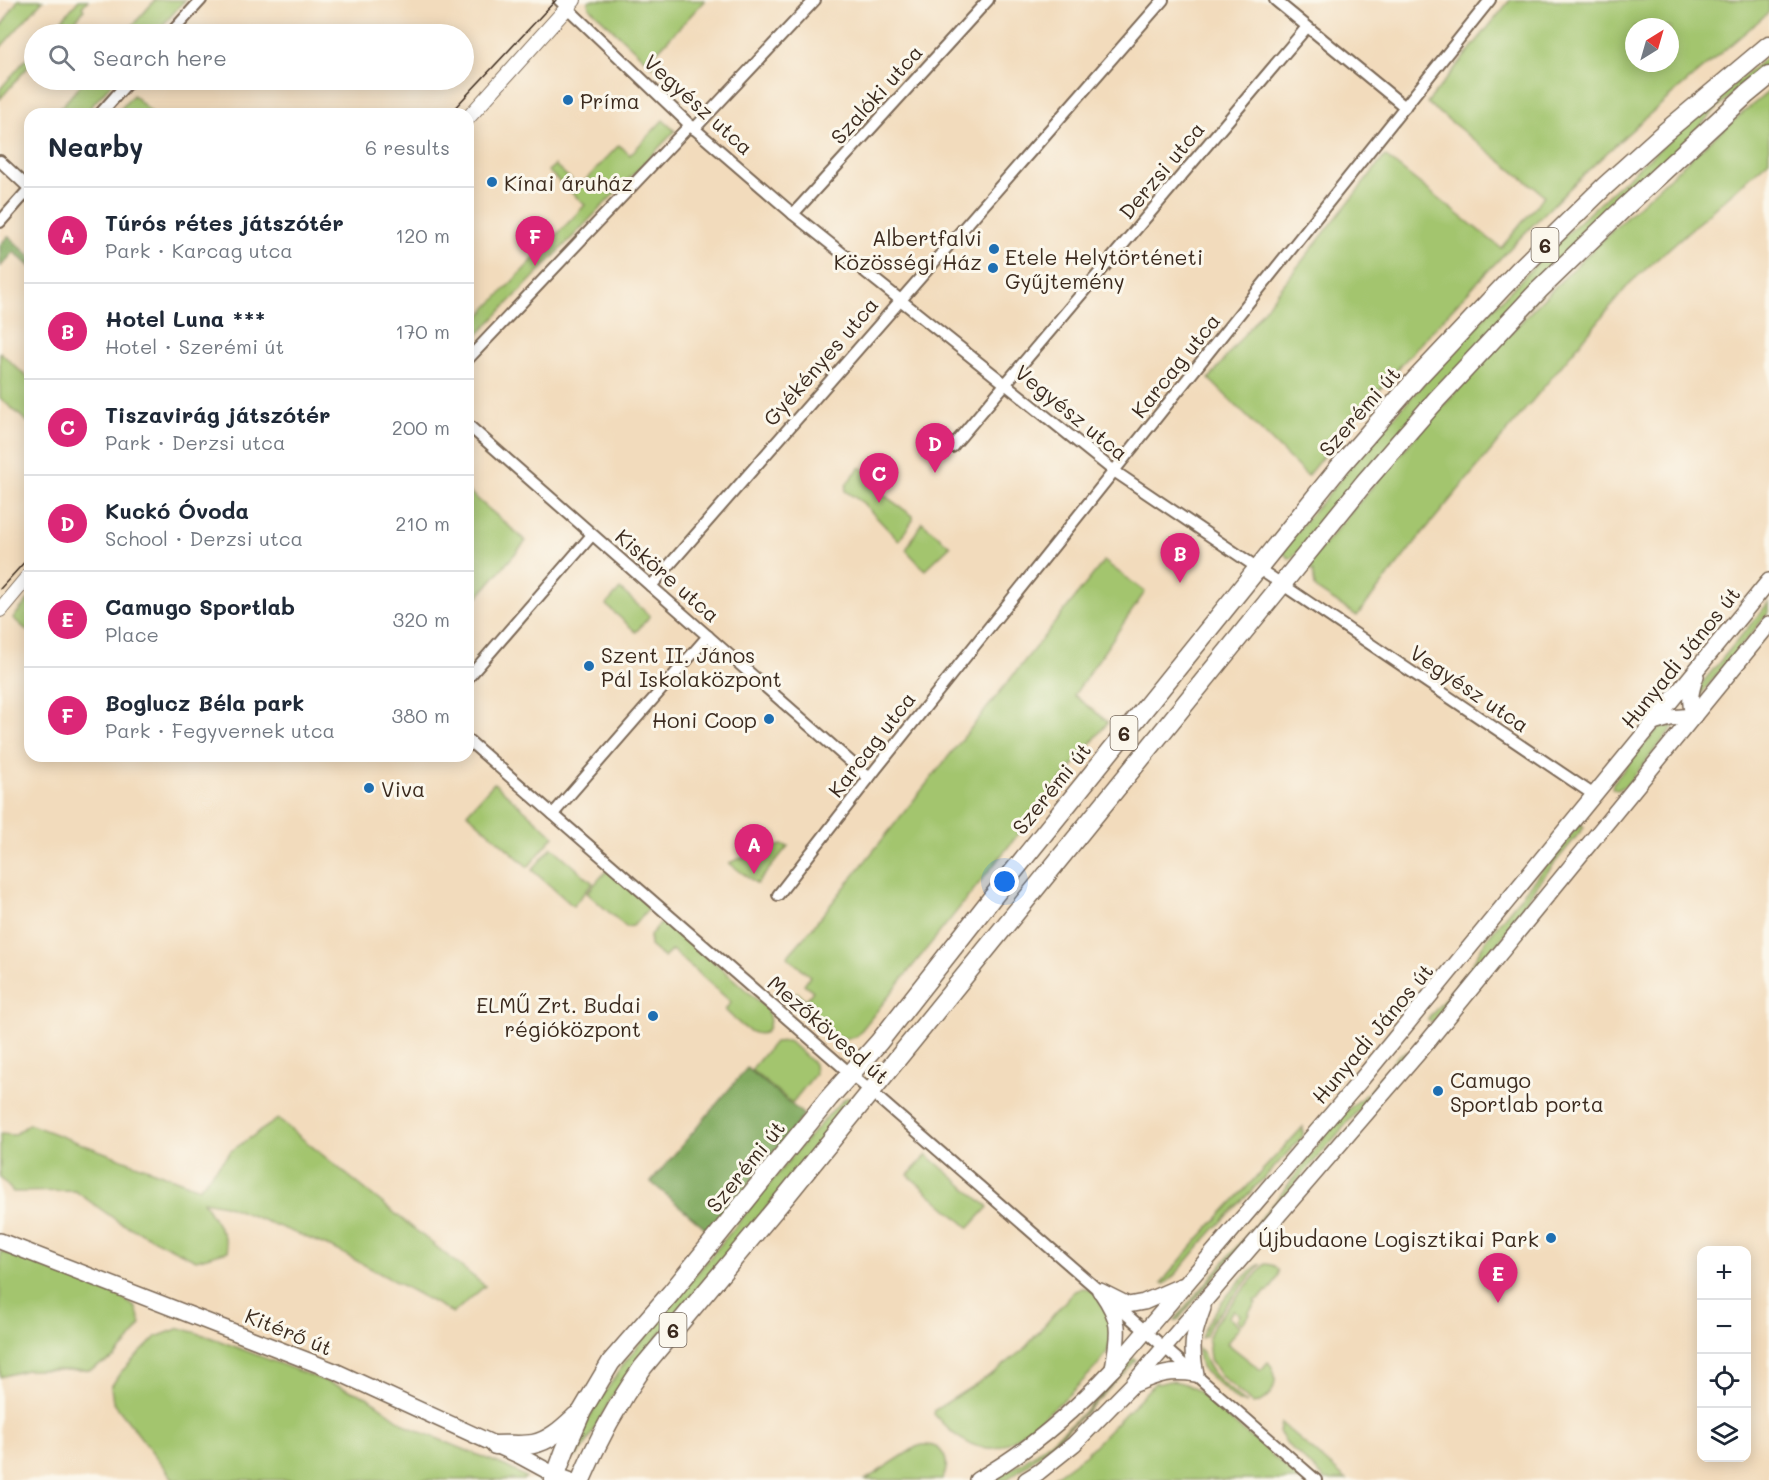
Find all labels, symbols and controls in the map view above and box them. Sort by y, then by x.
north arrow [1625,18,1679,72]
search box [24,24,474,90]
street label: Szalóki utca [824,39,928,149]
icon: search [45,41,78,74]
text: Search here [93,43,227,72]
street label: Vegyész utca [639,48,759,160]
place label: Príma [580,87,640,114]
marker: Príma [561,93,575,107]
street label: Derzsi utca [1112,116,1210,224]
text: Nearby [48,130,143,164]
text: 6 results [365,134,450,160]
place label: Kínai áruház [504,169,633,196]
marker: Kínai áruház [485,175,499,189]
text: Túrós rétes játszótér [105,208,344,237]
pin: F [516,216,554,266]
text: A [61,222,74,248]
text: 120 m [395,222,450,248]
place label: Albertfalvi Közösségi Ház [834,224,982,275]
road number: 6 [1532,228,1558,262]
text: Park · Karcag utca [105,237,293,263]
marker: Albertfalvi Közösségi Ház [987,242,1001,256]
place label: Etele Helytörténeti Gyűjtemény [1005,243,1203,294]
marker: Etele Helytörténeti Gyűjtemény [986,261,1000,275]
street label: Gyékényes utca [757,291,883,431]
text: Hotel Luna *** [105,304,266,333]
street label: Karcag utca [1125,307,1225,423]
text: B [61,318,74,344]
text: 170 m [395,318,450,344]
text: Hotel · Szerémi út [105,333,284,359]
street label: Vegyész utca [1010,358,1134,466]
street label: Szerémi út [1313,360,1405,462]
text: Tiszavirág játszótér [105,400,331,429]
text: C [60,414,75,440]
text: 200 m [392,414,450,440]
pin: D [916,424,954,473]
text: Park · Derzsi utca [105,429,285,455]
pin: C [860,454,898,503]
text: Kuckó Óvoda [105,496,249,525]
text: D [60,510,75,536]
text: 210 m [395,510,450,536]
street label: Kisköre utca [610,522,726,628]
text: School · Derzsi utca [105,525,303,551]
pin: B [1160,534,1200,583]
street label: Hunyadi János út [1614,581,1746,733]
text: Camugo Sportlab [105,592,295,621]
text: E [61,606,74,632]
text: 320 m [392,606,450,632]
text: Place [105,621,159,647]
street label: Vegyész utca [1405,638,1535,738]
place label: Szent II. János Pál Iskolaközpont [601,641,782,692]
marker: Szent II. János Pál Iskolaközpont [582,659,596,673]
street label: Karcag utca [821,686,921,802]
text: Boglucz Béla park [105,688,304,717]
text: F [61,702,74,728]
text: 380 m [392,702,450,728]
place label: Honi Coop [652,706,757,733]
marker: Honi Coop [762,712,776,726]
road number: 6 [1110,716,1138,750]
text: Park · Fegyvernek utca [105,717,335,743]
street label: Szerémi út [1006,737,1096,839]
place label: Viva [381,775,425,802]
marker: Viva [362,781,376,795]
pin: A [734,824,774,874]
your location [990,867,1019,896]
street label: Hunyadi János út [1305,957,1439,1109]
street label: Mezőkövesd út [763,969,895,1089]
place label: ELMŰ Zrt. Budai régióközpont [476,991,641,1042]
marker: ELMŰ Zrt. Budai régióközpont [646,1009,660,1023]
place label: Camugo Sportlab porta [1450,1066,1604,1117]
marker: Camugo Sportlab porta [1431,1084,1445,1098]
street label: Szerémi út [700,1115,790,1217]
place label: Újbudaone Logisztikai Park [1258,1225,1539,1252]
marker: Újbudaone Logisztikai Park [1544,1231,1558,1245]
map controls [1697,1246,1751,1462]
button: + [1697,1246,1751,1300]
pin: E [1478,1254,1518,1303]
button: − [1697,1300,1751,1354]
street label: Kitérő út [241,1301,337,1361]
road number: 6 [660,1313,686,1347]
button: locate [1697,1354,1751,1408]
button: layers [1697,1408,1751,1462]

